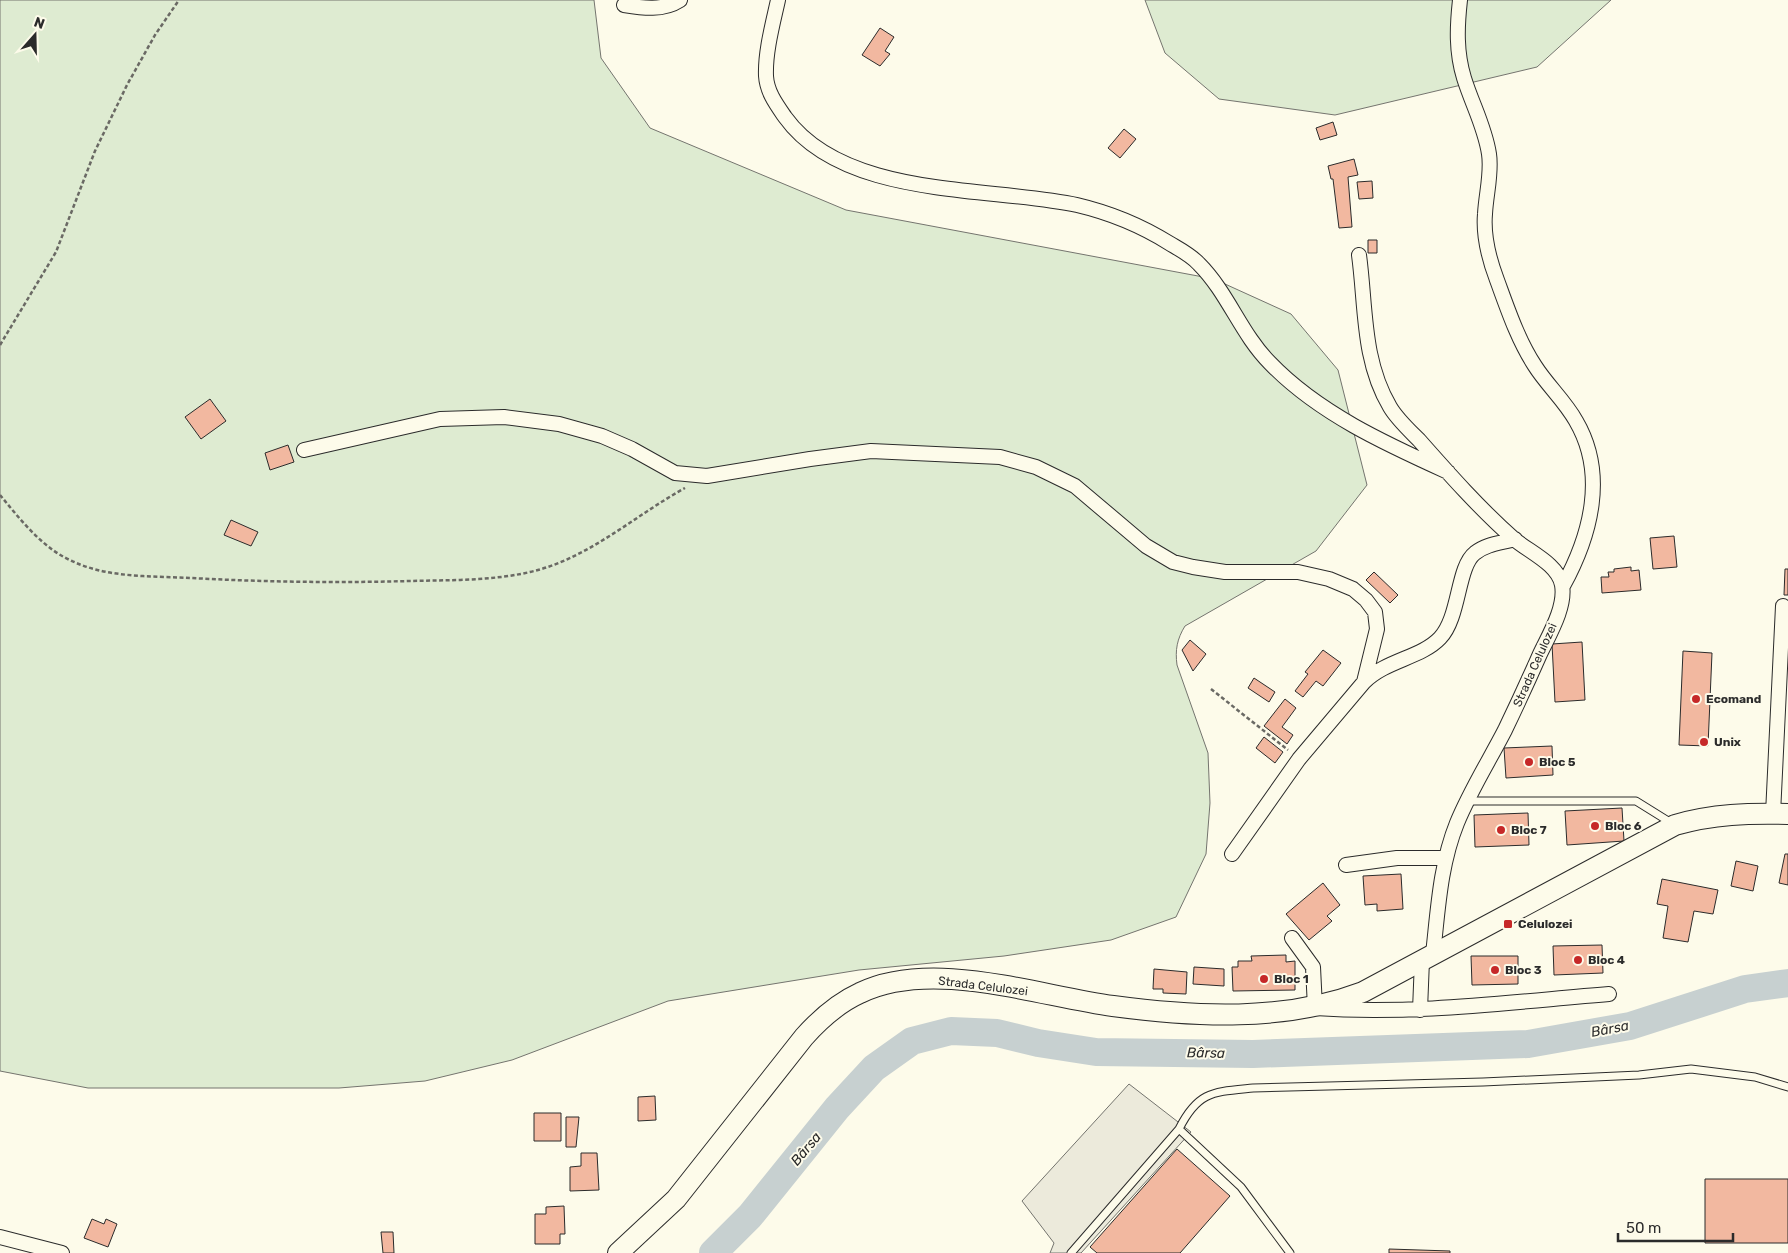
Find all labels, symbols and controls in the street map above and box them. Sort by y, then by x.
north arrow [10,10,60,60]
text: N [32,14,47,33]
street label: Strada Celulozei [1510,621,1560,709]
place label: Ecomand [1706,692,1761,706]
marker: Ecomand [1690,693,1702,705]
place label: Unix [1714,735,1741,749]
marker: Unix [1698,736,1710,748]
place label: Bloc 5 [1539,755,1576,769]
marker: Bloc 5 [1523,756,1535,768]
place label: Bloc 6 [1605,819,1642,833]
marker: Bloc 6 [1589,820,1601,832]
place label: Bloc 7 [1511,823,1547,837]
marker: Bloc 7 [1495,824,1507,836]
place label: Celulozei [1518,917,1573,931]
marker: Celulozei [1502,918,1514,930]
place label: Bloc 4 [1588,953,1625,967]
marker: Bloc 4 [1572,954,1584,966]
place label: Bloc 3 [1505,963,1542,977]
marker: Bloc 3 [1489,964,1501,976]
place label: Bloc 1 [1274,972,1309,986]
marker: Bloc 1 [1258,973,1270,985]
street label: Strada Celulozei [937,974,1029,998]
water label: Bârsa [1590,1017,1630,1041]
water label: Bârsa [1187,1044,1225,1062]
water label: Bârsa [787,1129,825,1169]
scale bar [1618,1210,1733,1242]
text: 50 m [1626,1219,1661,1237]

